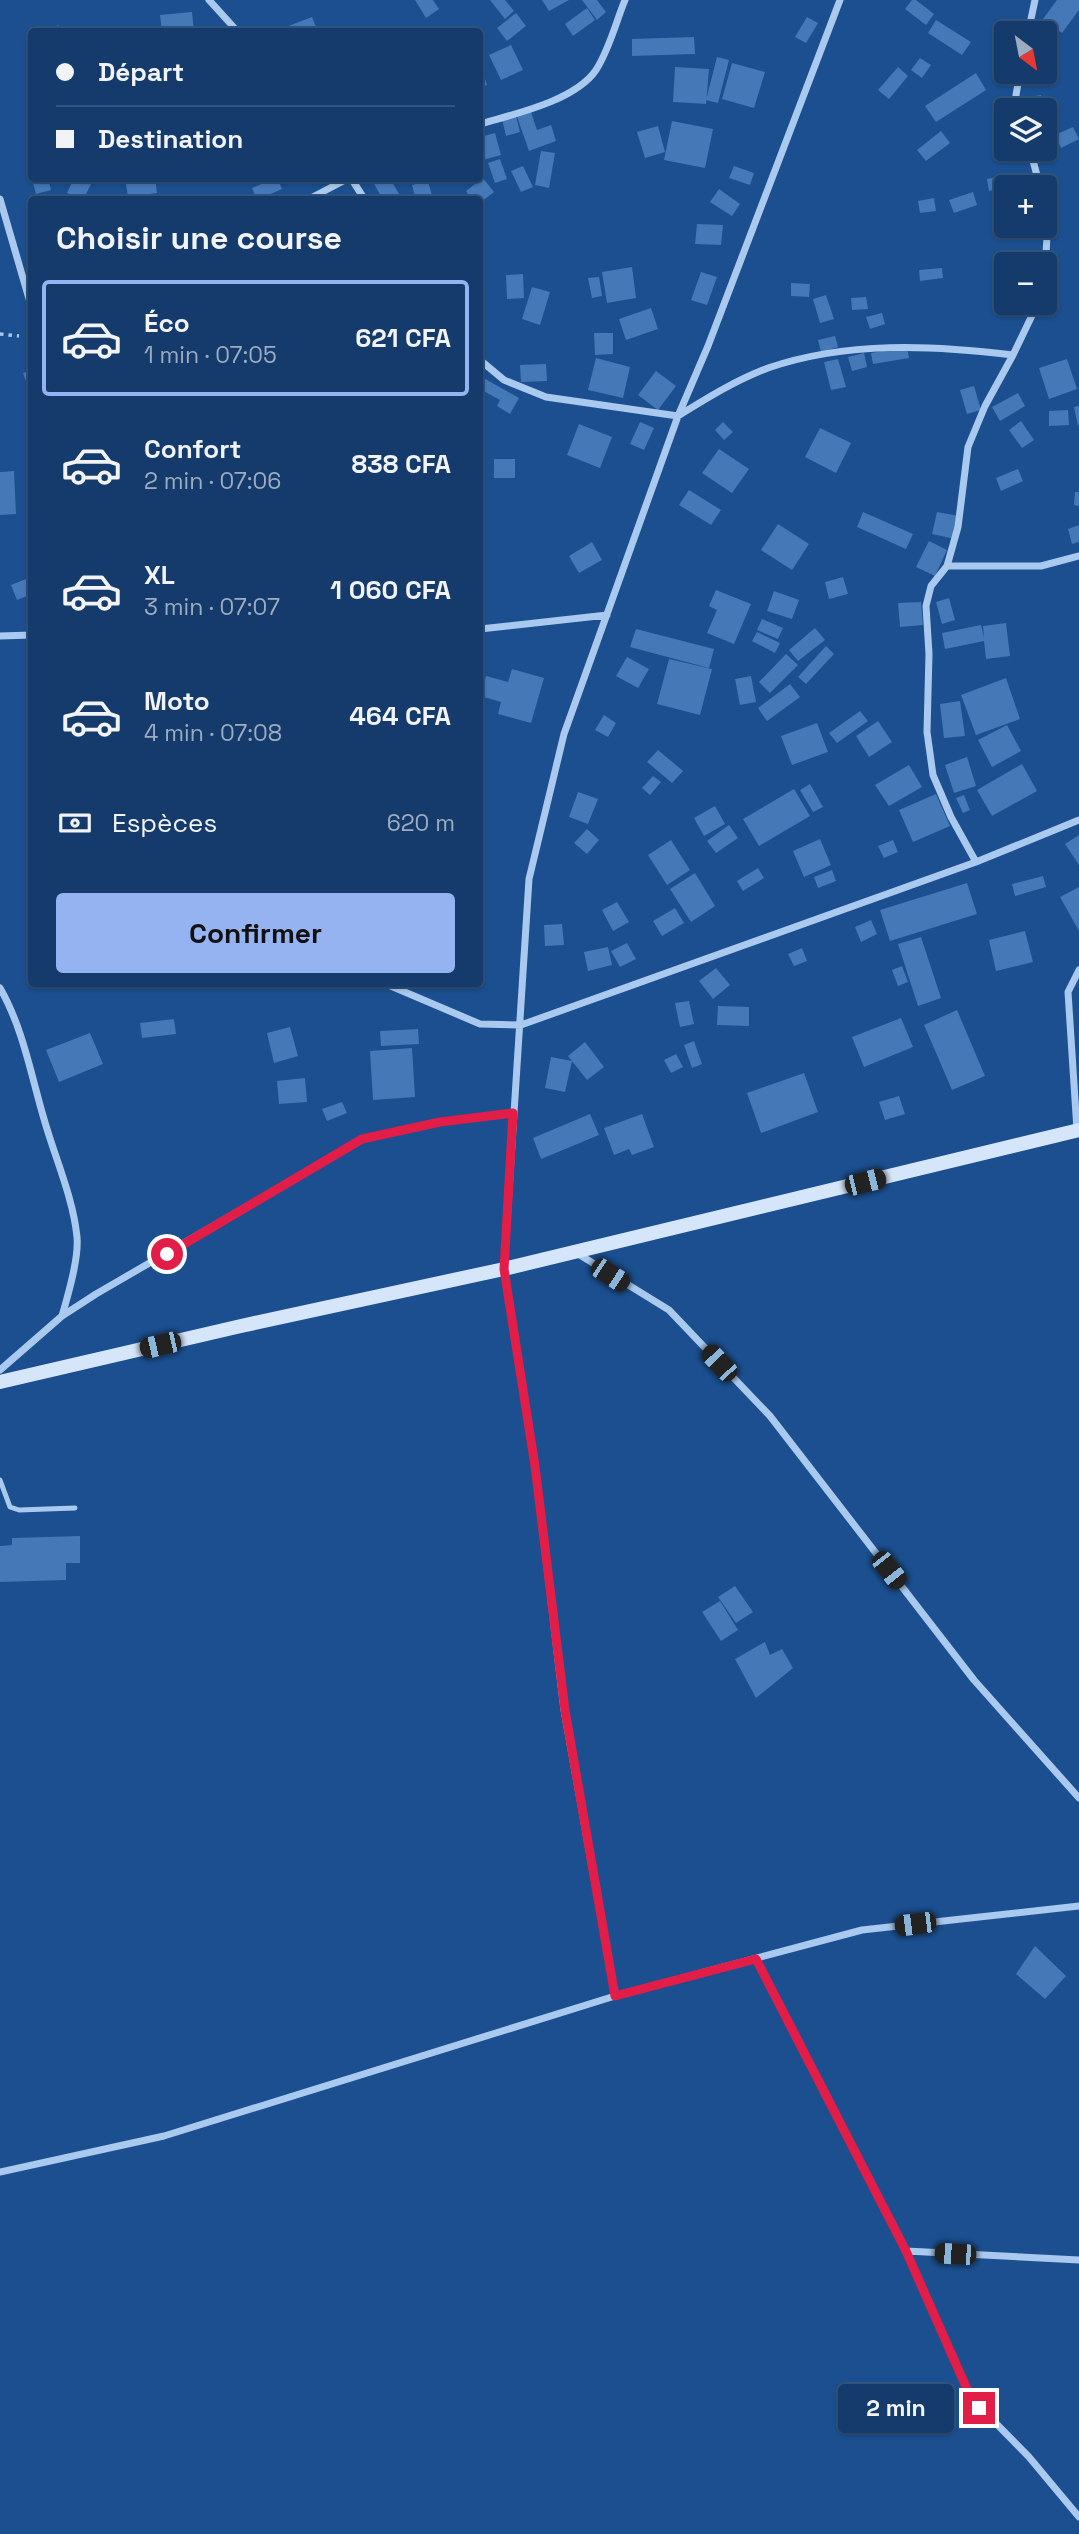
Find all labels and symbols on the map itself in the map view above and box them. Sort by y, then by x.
north arrow [994,21,1057,84]
car [843,1167,888,1197]
route start [151,1238,183,1270]
car [587,1255,634,1295]
car [138,1330,183,1360]
car [697,1340,742,1386]
car [868,1547,911,1593]
car [893,1911,938,1937]
car [934,2242,977,2266]
callout: 2 min [839,2384,954,2432]
route end [963,2392,995,2424]

